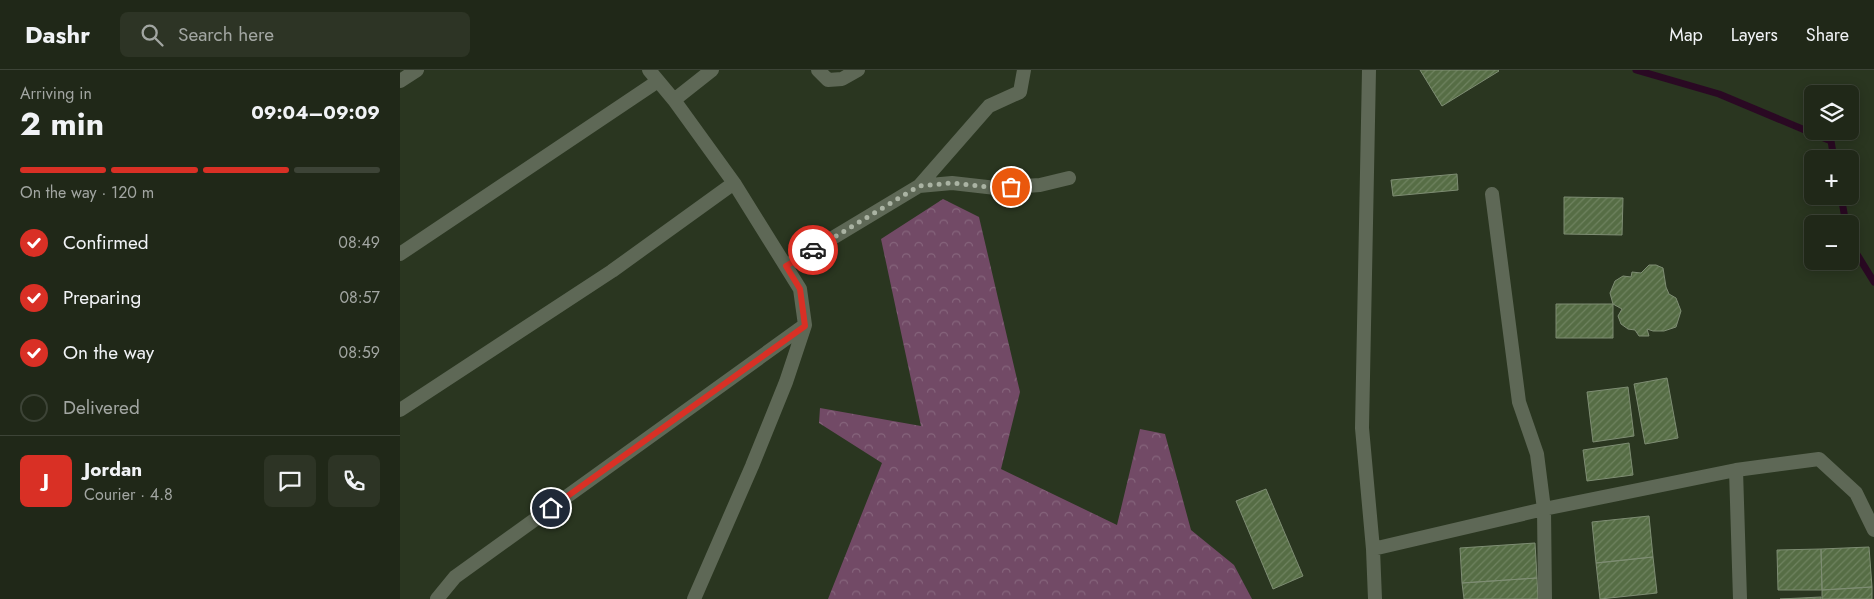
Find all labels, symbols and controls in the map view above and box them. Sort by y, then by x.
search box [120,12,470,57]
text: Dashr [25,17,90,52]
icon: search [138,21,166,49]
text: Search here [178,21,274,48]
text: Map [1669,22,1703,48]
text: Layers [1731,22,1778,48]
text: Share [1806,22,1849,48]
text: Arriving in [20,82,92,105]
map controls [1804,85,1859,270]
button: layers [1804,85,1859,140]
text: 09:04–09:09 [251,99,380,126]
text: 2 min [20,101,104,147]
button: + [1804,150,1859,205]
pin [990,166,1032,208]
icon: bag [997,173,1025,201]
text: On the way · 120 m [20,181,154,204]
button: − [1804,215,1859,270]
courier [788,225,838,275]
icon: check [20,229,48,257]
text: Confirmed [63,229,149,256]
text: 08:49 [338,231,380,254]
icon: car [799,236,827,264]
icon: check [20,284,48,312]
text: Preparing [63,284,141,311]
text: 08:57 [339,286,380,309]
icon: check [20,339,48,367]
text: On the way [63,339,154,366]
text: 08:59 [339,341,380,364]
text: Delivered [63,394,140,421]
button: chat [264,455,316,507]
button: phone [328,455,380,507]
text: Jordan [84,456,142,483]
text: J [43,467,49,494]
text: Courier · 4.8 [84,483,173,506]
pin [530,487,572,529]
icon: home [537,494,565,522]

